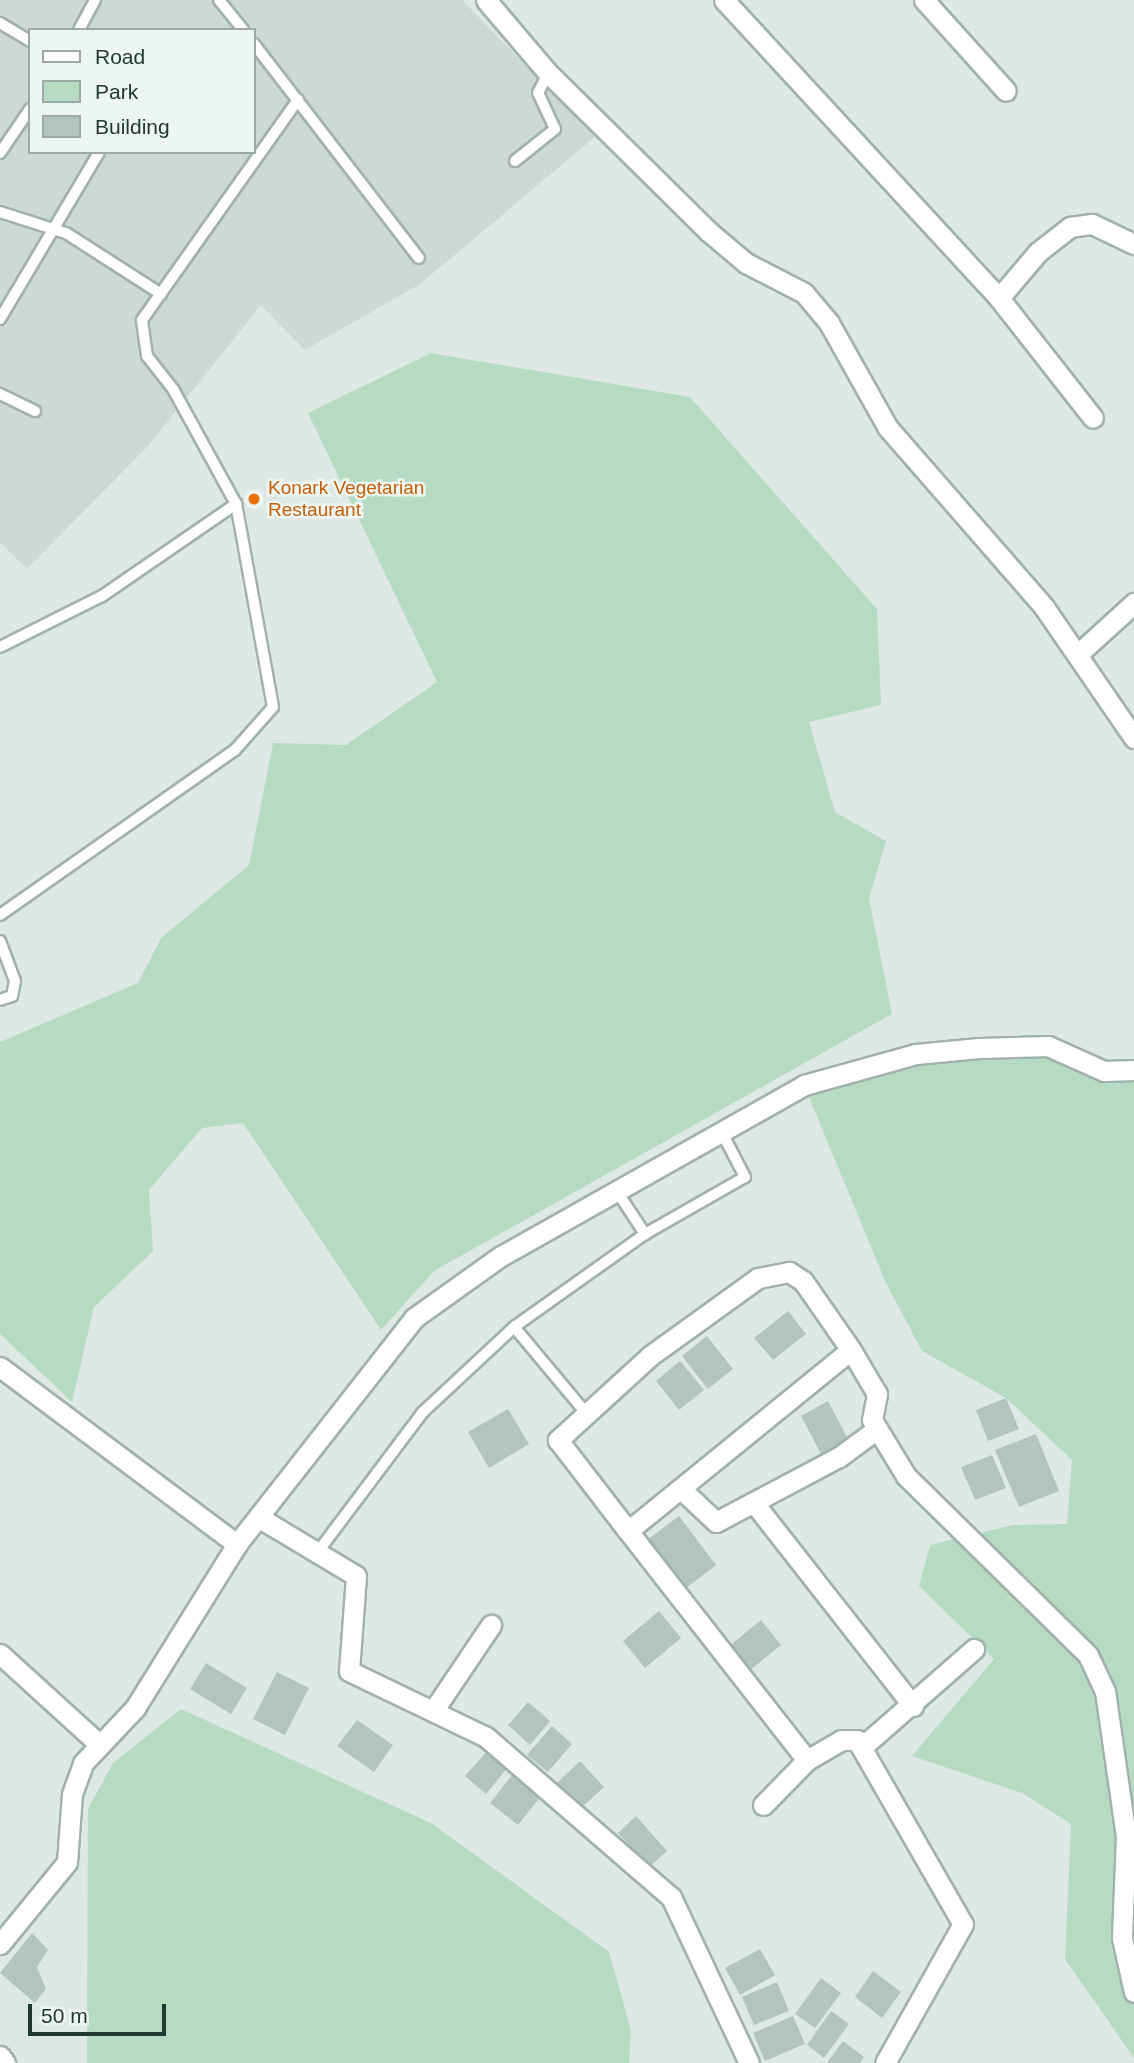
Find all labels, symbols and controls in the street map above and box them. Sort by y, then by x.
legend [28,28,256,154]
text: Road [95,45,145,68]
text: Park [95,80,138,103]
text: Building [95,115,170,138]
place label: Konark Vegetarian Restaurant [268,477,424,521]
marker: Konark Vegetarian Restaurant [246,491,262,507]
scale bar [32,1990,170,2034]
text: 50 m [41,2004,88,2027]

